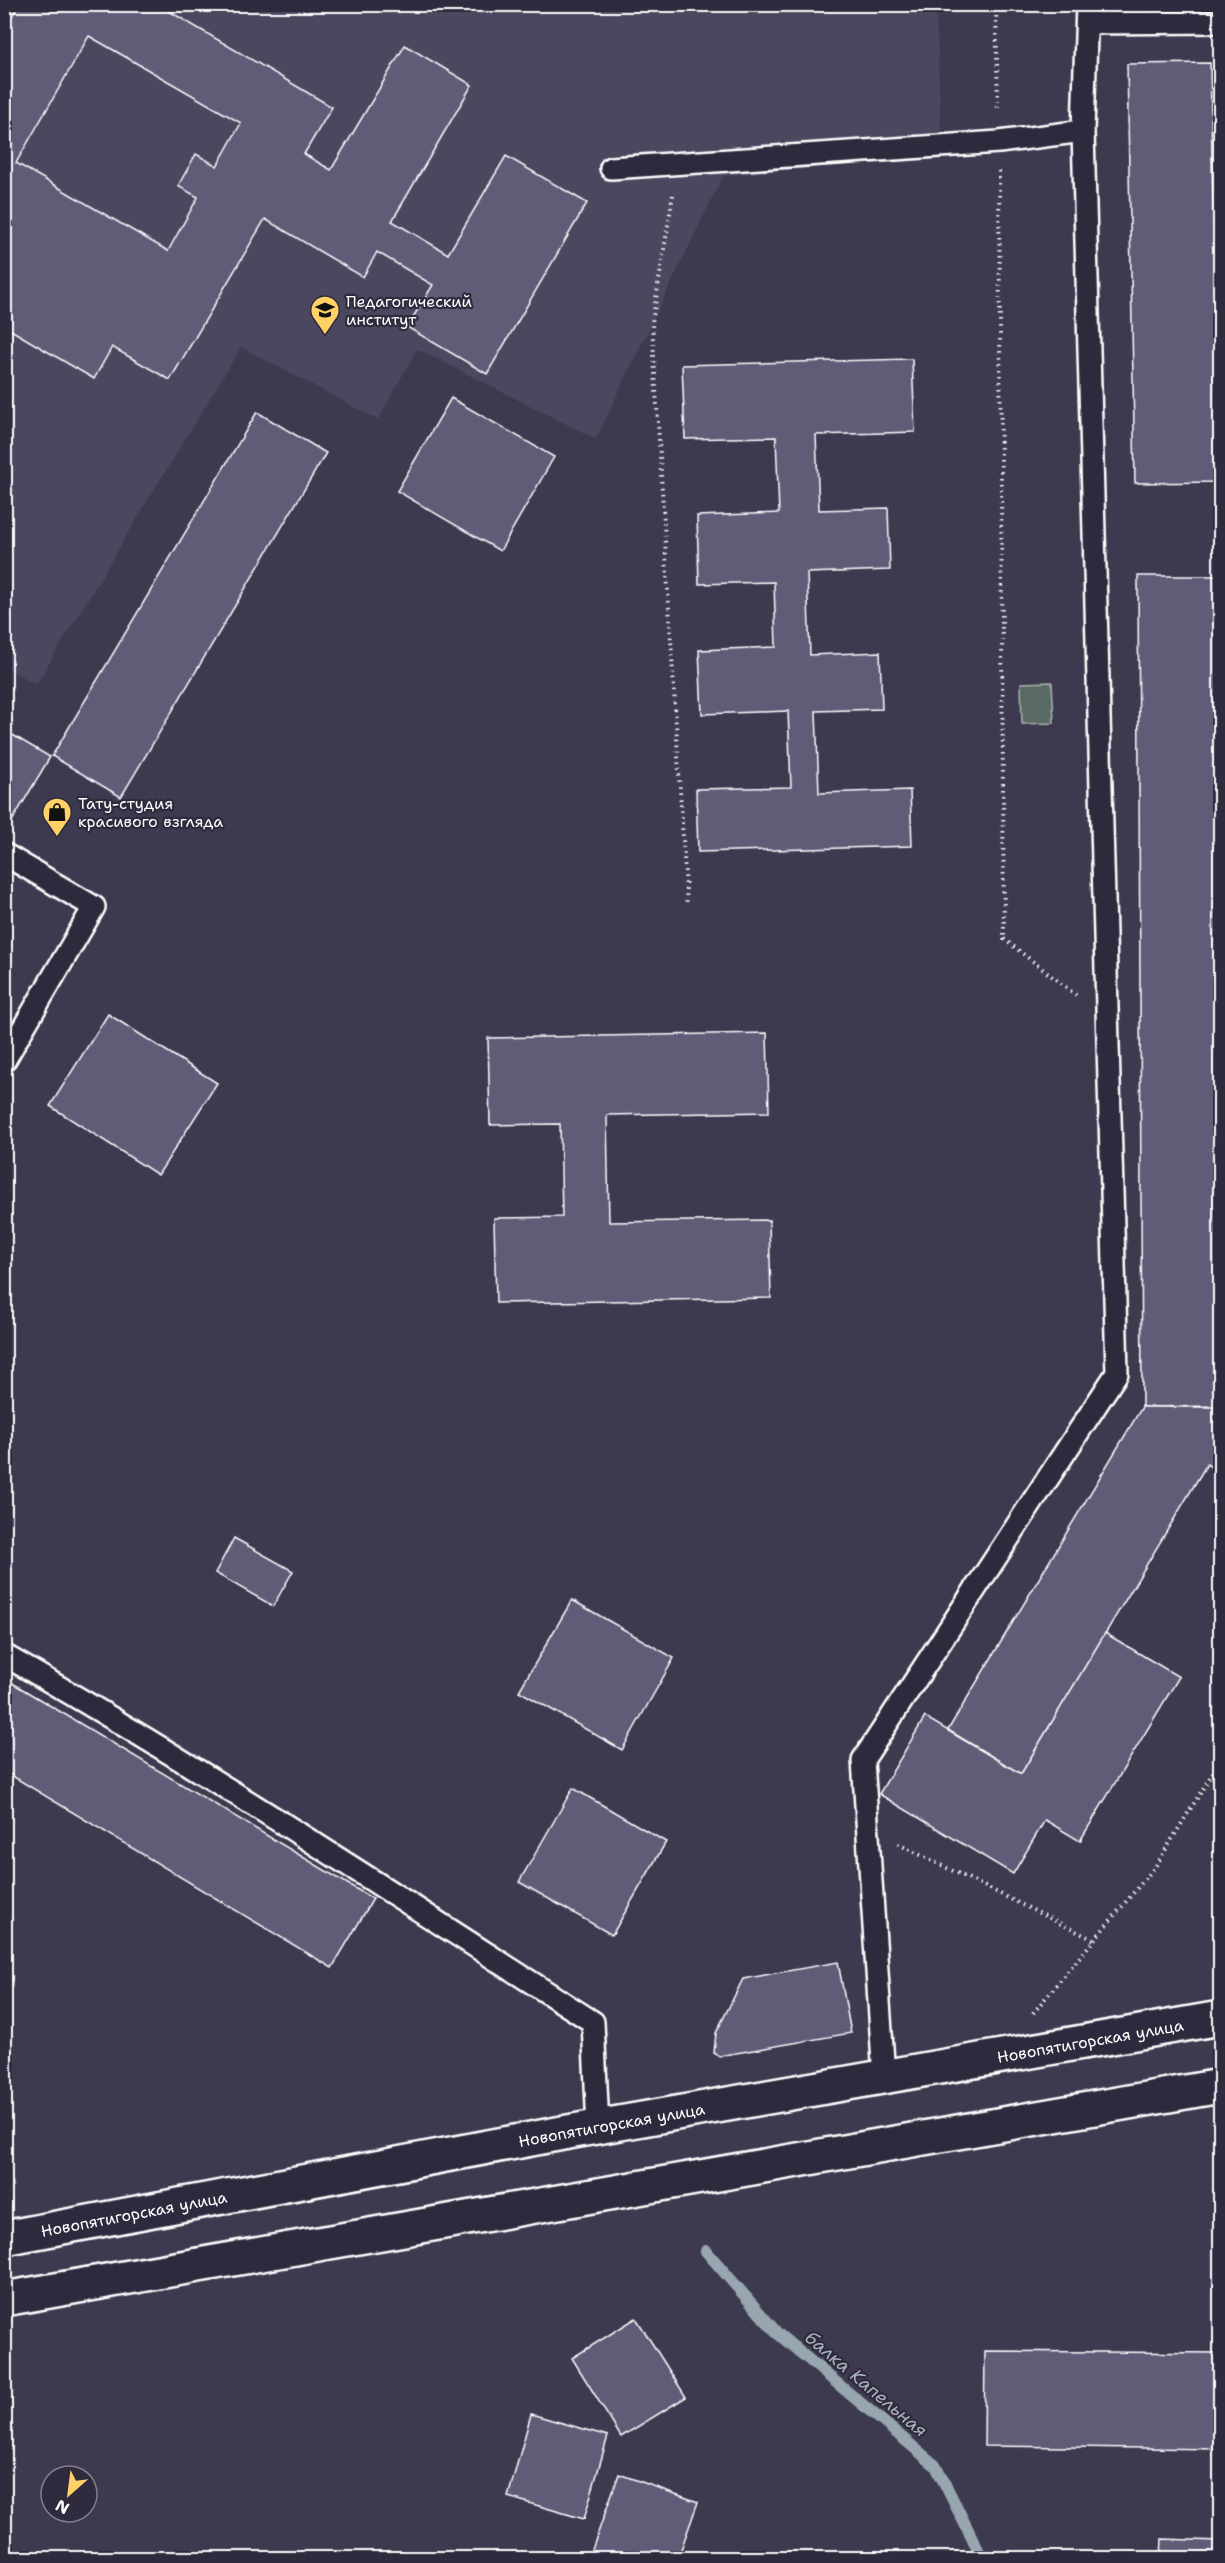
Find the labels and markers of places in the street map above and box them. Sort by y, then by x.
place label: Педагогический институт [346,291,472,330]
school or university icon: Педагогический институт [309,294,341,336]
place label: Тату-студия красивого взгляда [78,793,223,832]
shop icon: Тату-студия красивого взгляда [41,796,73,838]

